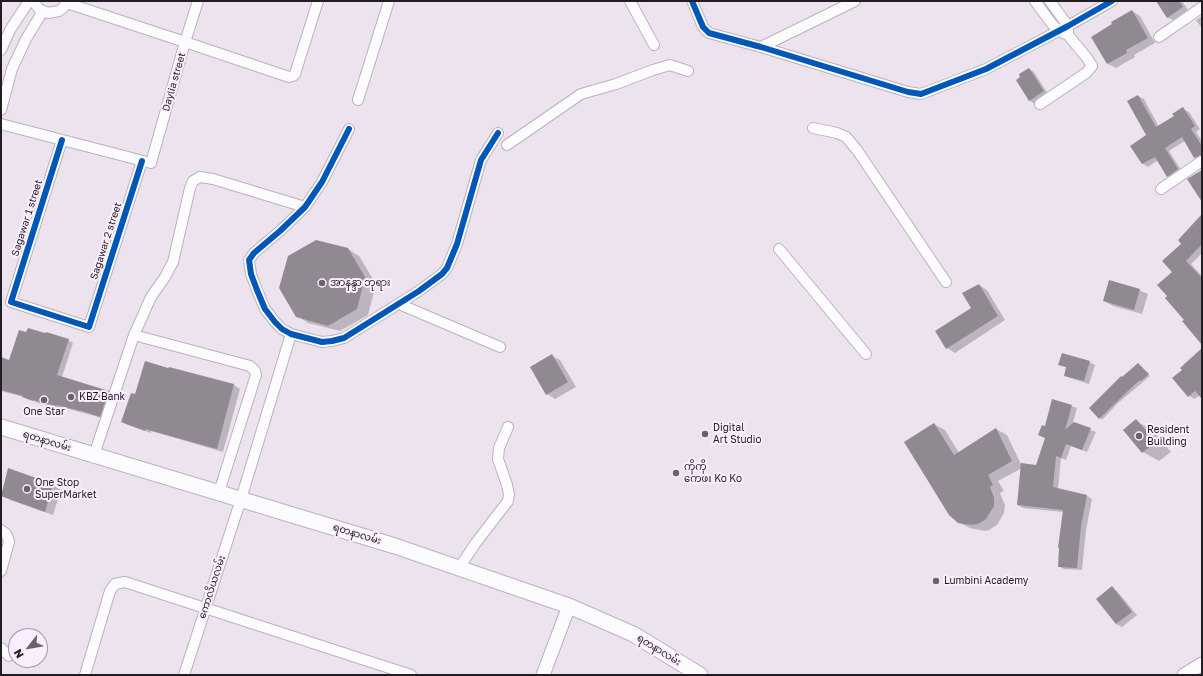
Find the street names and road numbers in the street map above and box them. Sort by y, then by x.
street label: Daylia street [160,51,188,113]
street label: Sagawar 1 street [9,178,45,258]
street label: Sagawar 2 street [88,201,124,281]
street label: ရတနာလမ်း [21,428,73,454]
street label: ရတနာလမ်း [331,521,383,547]
street label: ကောလိယလမ်း [196,554,228,620]
street label: ရတနာလမ်း [635,632,683,668]

